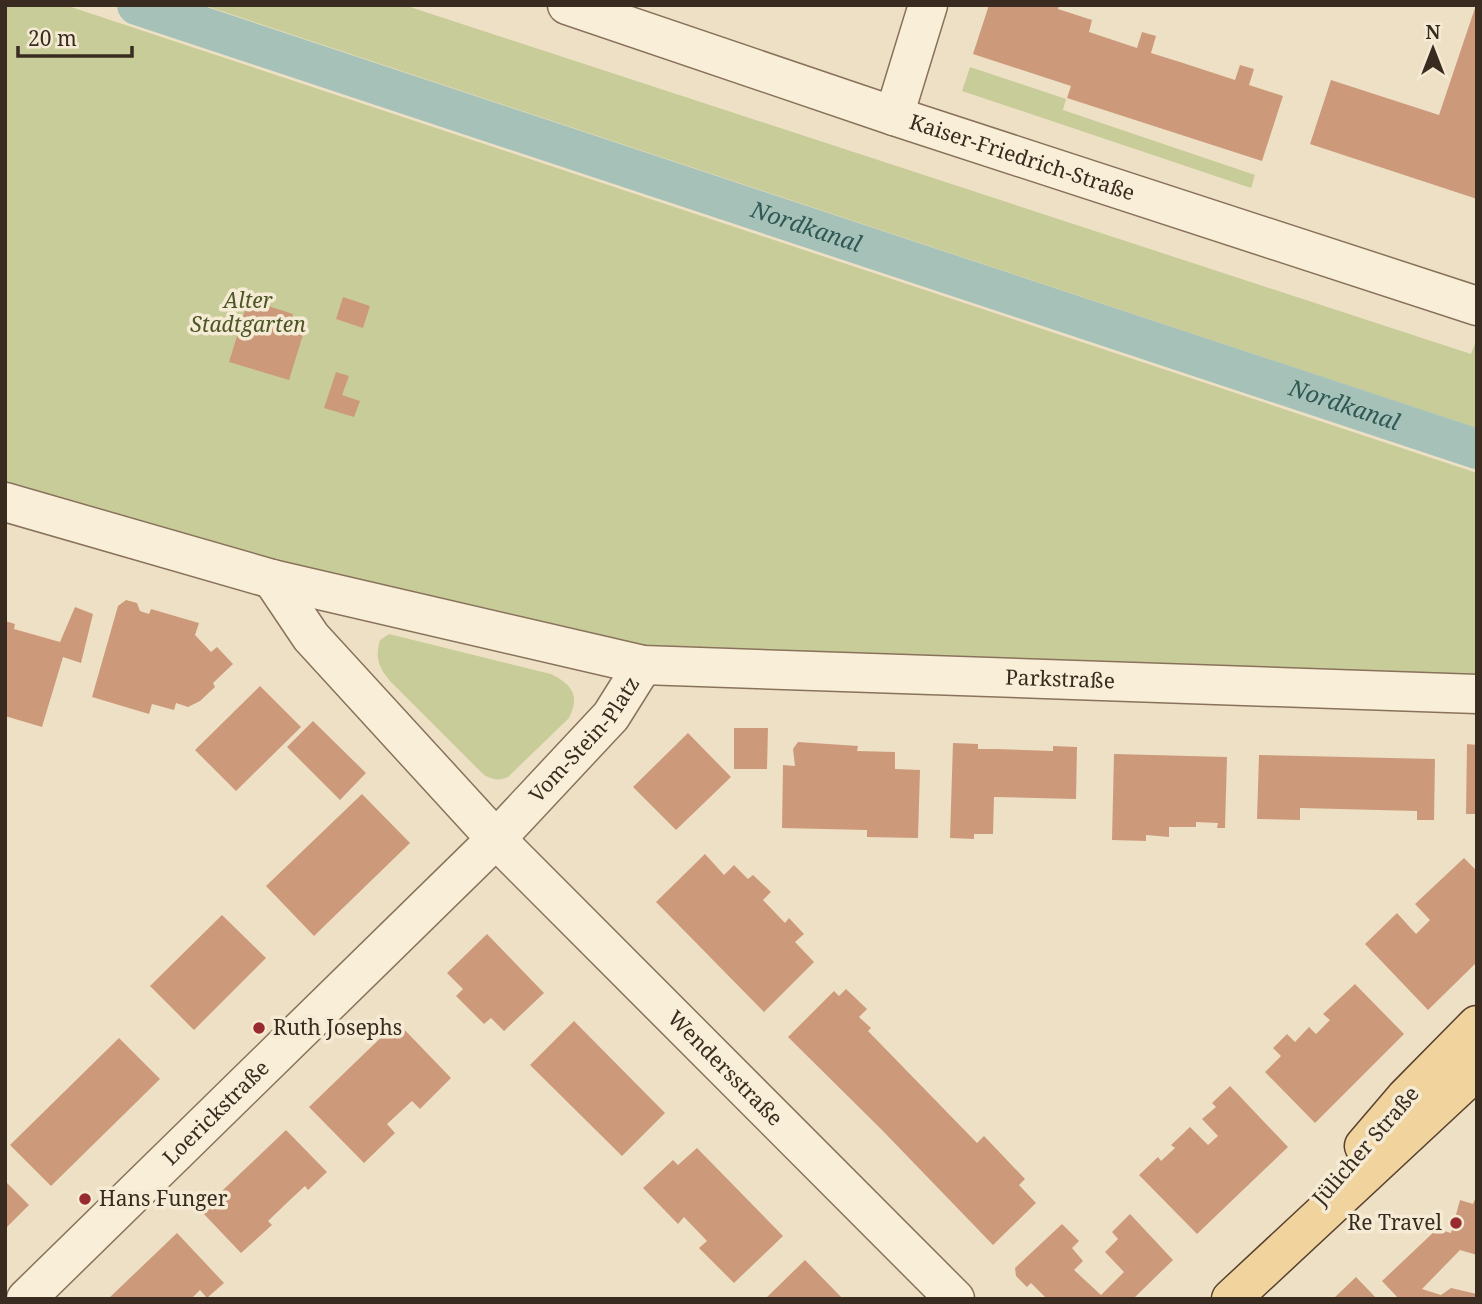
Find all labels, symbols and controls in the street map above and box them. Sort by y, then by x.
scale bar [18,14,131,58]
north arrow [1398,14,1468,84]
text: N [1426,19,1441,45]
text: 20 m [28,24,77,52]
street label: Kaiser-Friedrich-Straße [906,107,1139,207]
water label: Nordkanal [746,192,866,259]
park label: Alter Stadtgarten [190,286,306,338]
water label: Nordkanal [1284,371,1404,437]
street label: Parkstraße [1005,663,1115,694]
street label: Vom-Stein-Platz [522,671,645,808]
street label: Wendersstraße [662,1004,789,1132]
place label: Ruth Josephs [273,1013,402,1041]
marker: Ruth Josephs [251,1020,267,1036]
street label: Loerickstraße [156,1054,275,1171]
street label: Jülicher Straße [1305,1080,1425,1212]
place label: Hans Funger [99,1184,228,1212]
marker: Hans Funger [77,1191,93,1207]
place label: Re Travel [1347,1208,1442,1236]
marker: Re Travel [1448,1215,1464,1231]

